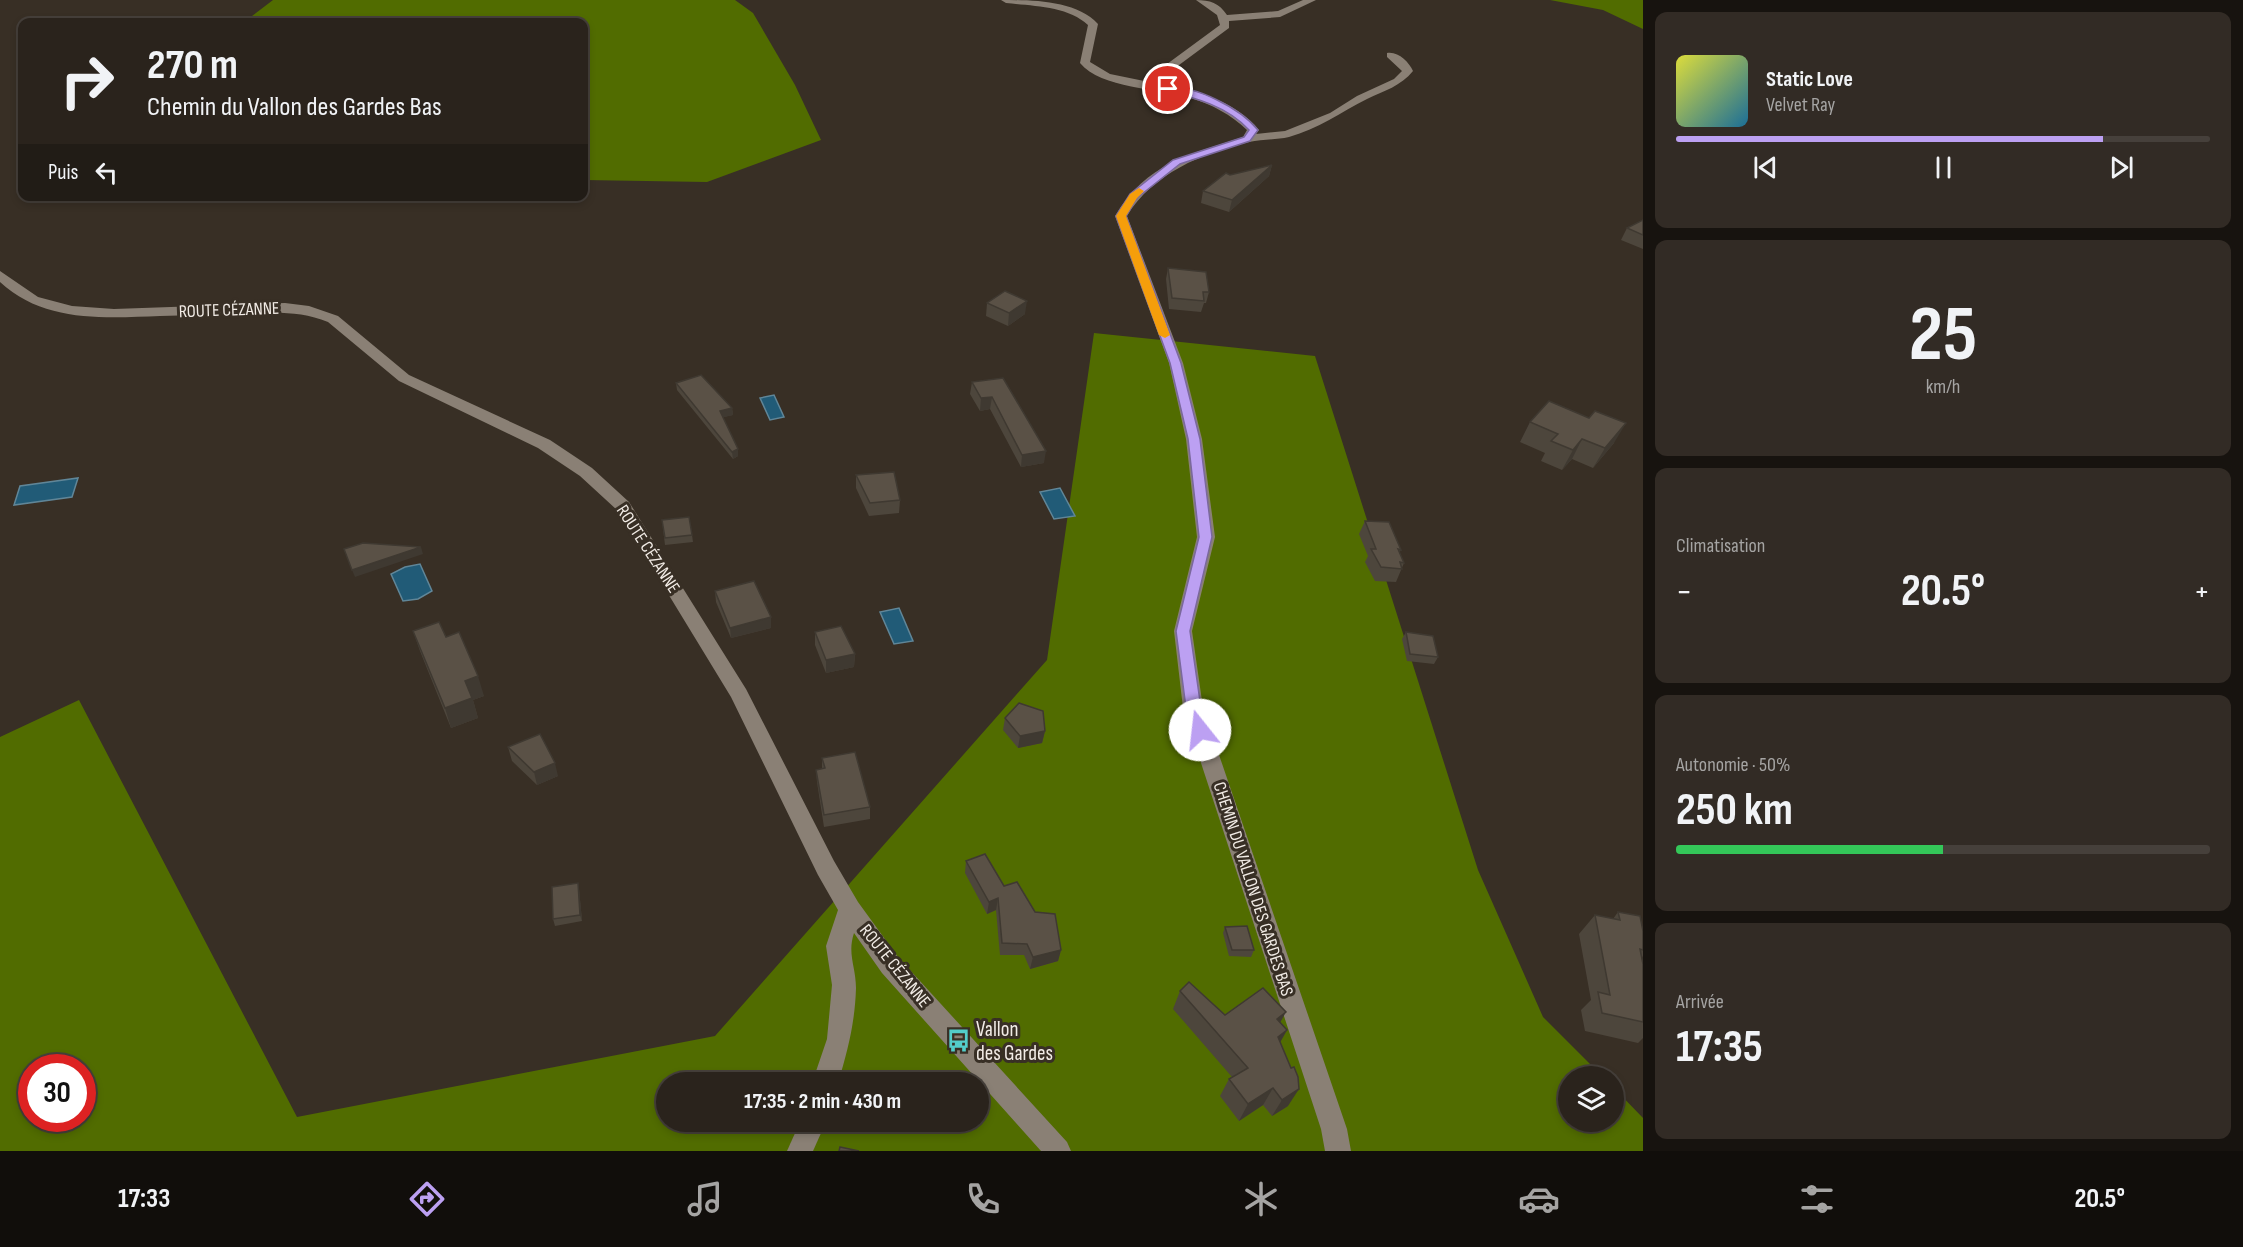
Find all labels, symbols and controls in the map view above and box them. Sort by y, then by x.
text: 270 m [147,40,238,91]
icon: right [48,42,126,120]
pin [1142,63,1193,114]
text: Static Love [1766,66,1853,93]
icon: arrive [1151,72,1184,105]
text: Chemin du Vallon des Gardes Bas [147,91,442,123]
text: Velvet Ray [1766,93,1835,117]
icon: previous [1749,151,1782,184]
icon: pause [1927,151,1960,184]
icon: next [2105,151,2138,184]
icon: left [90,156,123,189]
text: Puis [48,159,78,186]
text: 25 [1909,289,1977,382]
street label: ROUTE CÉZANNE [178,298,280,322]
text: km/h [1926,375,1960,399]
street label: ROUTE CÉZANNE [612,501,684,597]
text: Climatisation [1676,534,1765,558]
text: 20.5° [1901,564,1985,619]
text: − [1676,572,1692,612]
text: + [2194,572,2210,612]
position arrow [1168,698,1232,762]
text: Autonomie · 50% [1676,753,1790,777]
street label: CHEMIN DU VALLON DES GARDES BAS [1208,779,1298,999]
text: 250 km [1676,783,1793,838]
street label: ROUTE CÉZANNE [855,920,935,1012]
text: Arrivée [1676,990,1724,1014]
place label: Vallon des Gardes [976,1017,1053,1066]
text: 17:35 [1676,1020,1763,1075]
bus stop icon: Vallon des Gardes [945,1028,971,1054]
speed limit sign: 30 [18,1054,96,1132]
map controls [1558,1066,1624,1132]
button: layers [1558,1066,1624,1132]
text: 17:35 · 2 min · 430 m [744,1088,901,1115]
icon: directions [406,1178,448,1220]
icon: music [684,1178,726,1220]
icon: phone [962,1178,1004,1220]
icon: climate [1240,1178,1282,1220]
icon: car [1518,1178,1560,1220]
icon: filters [1796,1178,1838,1220]
text: 17:33 [118,1183,170,1215]
text: 20.5° [2074,1183,2125,1215]

